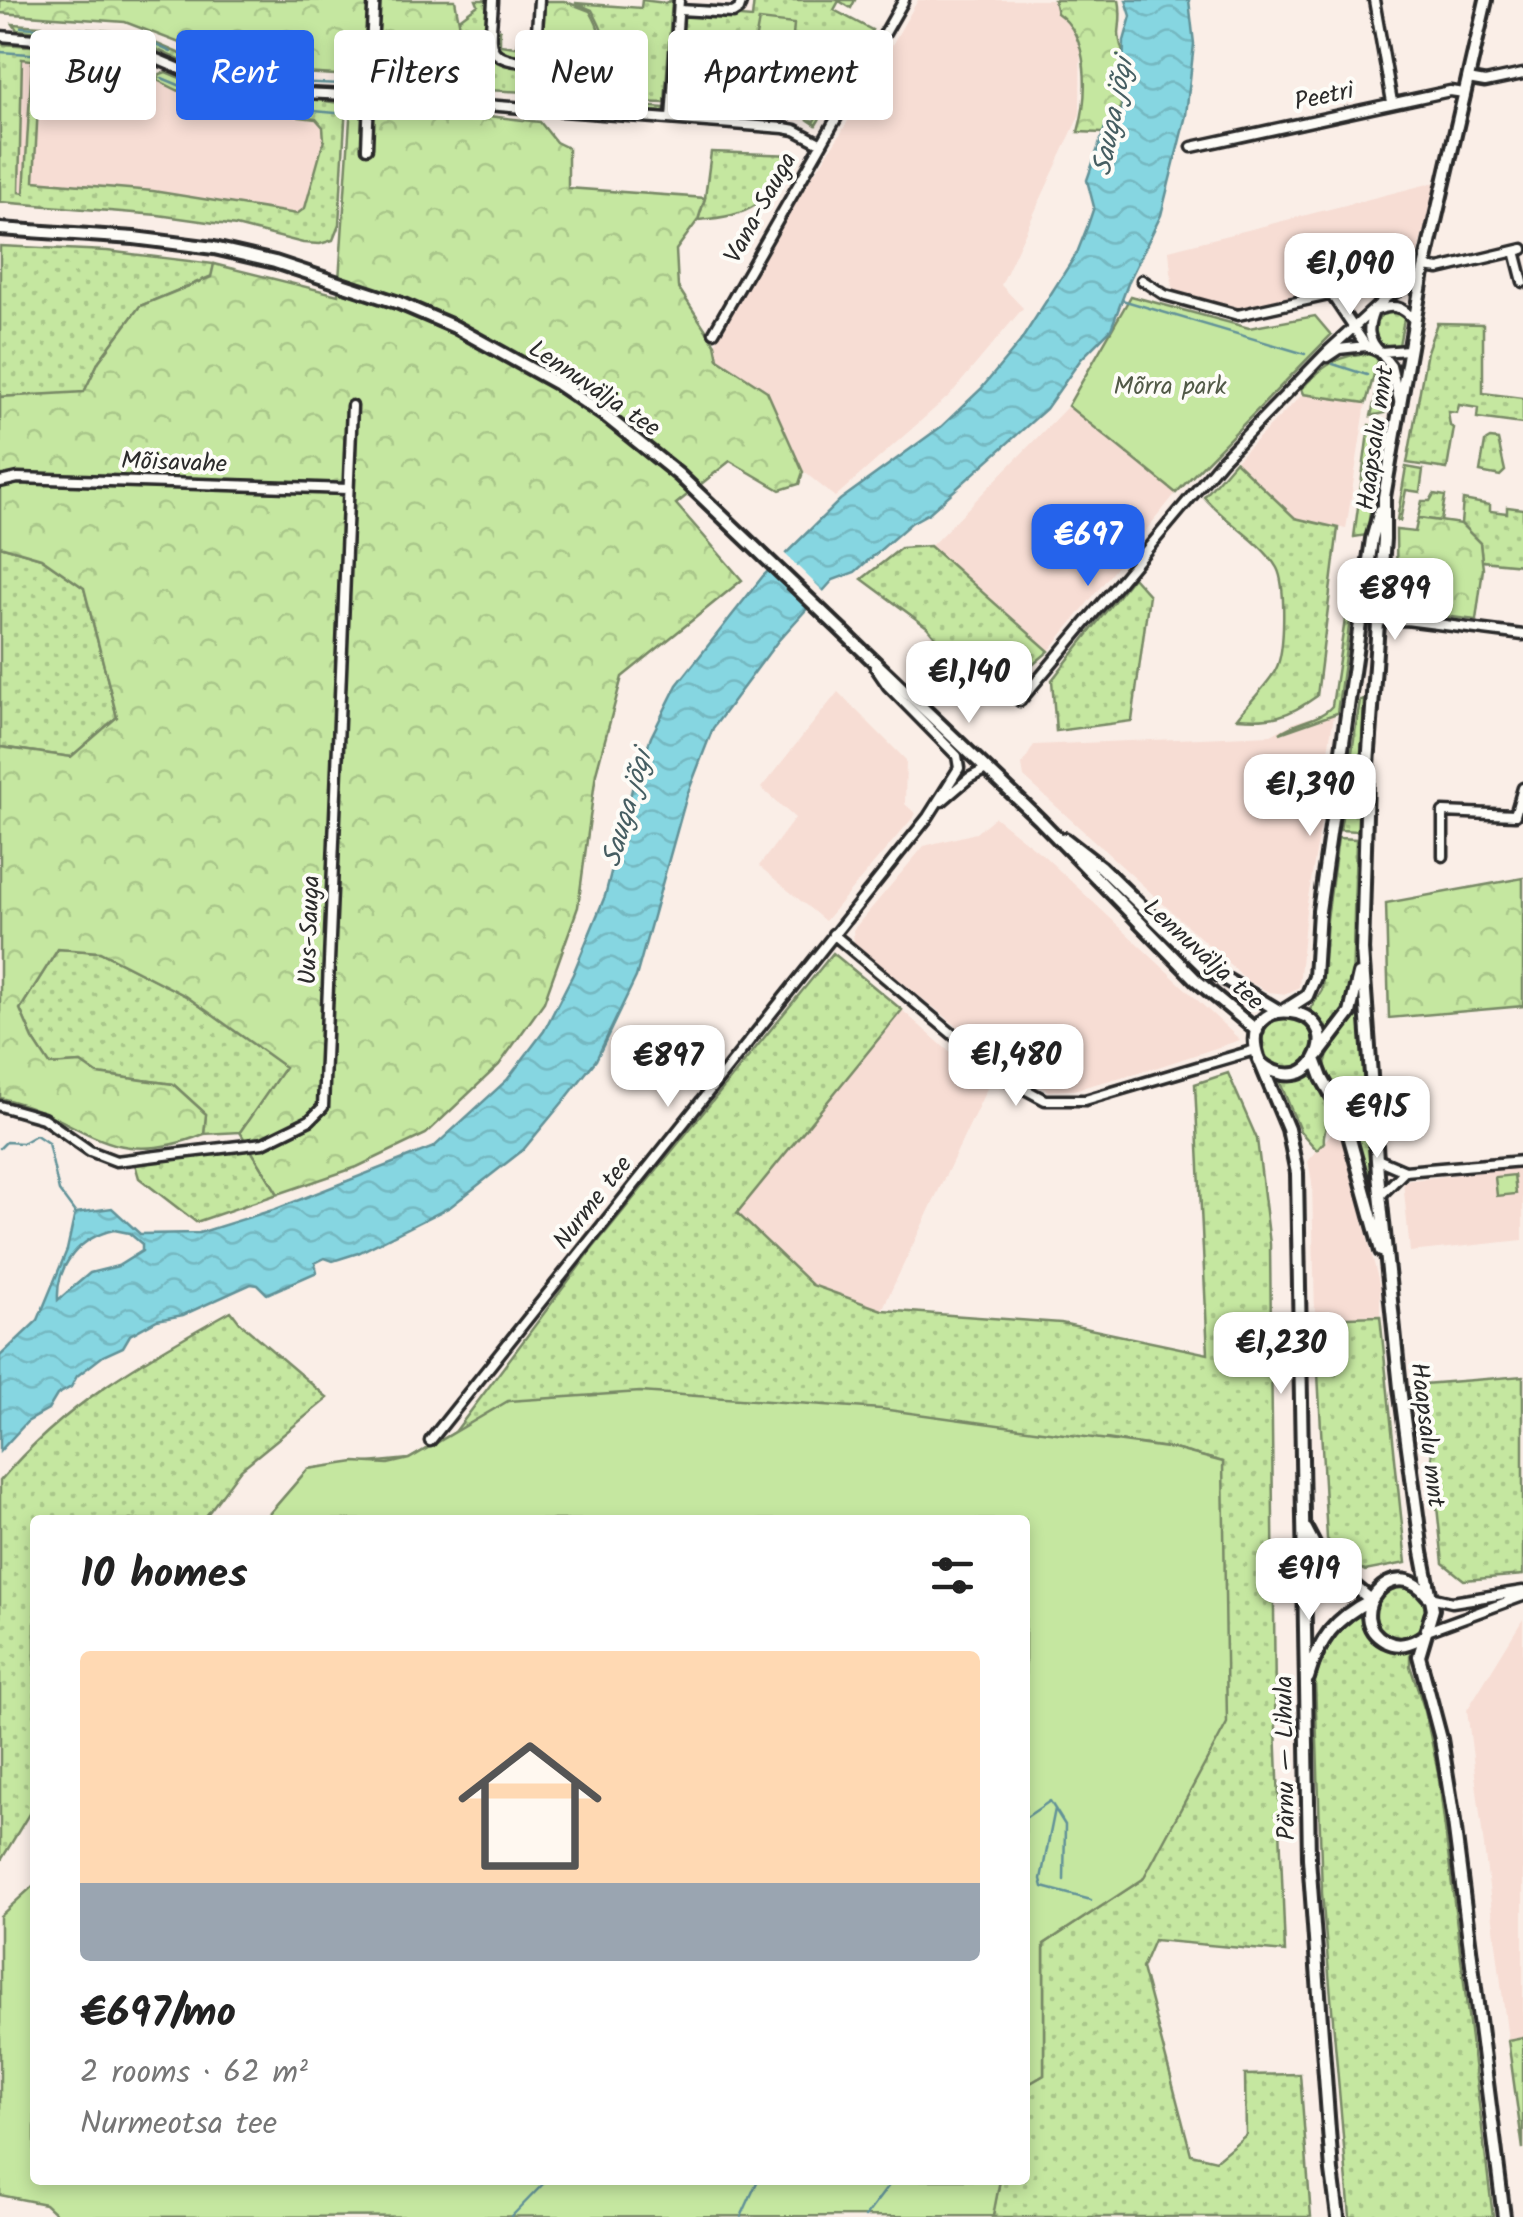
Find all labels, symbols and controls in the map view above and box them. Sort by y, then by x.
chip: Buy [30,30,156,120]
chip: Rent [176,30,314,120]
chip: Filters [334,30,495,120]
chip: New [515,30,648,120]
chip: Apartment [668,30,893,120]
water label: Sauga jõgi [1081,49,1148,180]
street label: Peetri [1291,71,1359,123]
street label: Vana-Sauga [714,145,808,271]
pin: €1,090 [1269,233,1431,318]
text: €1,090 [1306,240,1394,291]
street label: Lennuvälja tee [520,330,668,448]
street label: Haapsalu mnt [1346,363,1406,513]
park label: Mõrra park [1113,367,1227,407]
street label: Mõisavahe [120,441,228,485]
pin: €697 [1029,504,1147,589]
text: €697 [1054,511,1122,562]
pin: €899 [1336,558,1454,643]
text: €899 [1359,565,1431,616]
pin: €1,140 [888,641,1050,726]
text: €1,140 [928,648,1010,699]
water label: Sauga jõgi [590,741,667,872]
pin: €1,390 [1229,754,1391,839]
text: €1,390 [1266,761,1354,812]
street label: Uus-Sauga [288,874,332,986]
street label: Lennuvälja tee [1133,889,1273,1021]
pin: €1,480 [935,1024,1097,1109]
pin: €897 [609,1025,727,1110]
text: €1,480 [970,1031,1062,1082]
text: €897 [633,1032,703,1083]
pin: €915 [1318,1076,1436,1161]
text: €915 [1346,1083,1408,1134]
street label: Nurme tee [543,1147,643,1259]
pin: €1,230 [1200,1312,1362,1397]
text: €1,230 [1236,1319,1326,1370]
street label: Haapsalu mnt [1398,1360,1456,1510]
pin: €919 [1250,1538,1368,1623]
text: 10 homes [80,1542,248,1609]
text: €919 [1278,1545,1340,1596]
icon: filters [925,1548,980,1603]
street label: Pärnu — Lihula [1265,1675,1307,1841]
icon: home [440,1716,620,1896]
text: €697/mo [80,1981,236,2048]
text: 2 rooms · 62 m² [80,2048,308,2099]
text: Nurmeotsa tee [80,2099,277,2150]

